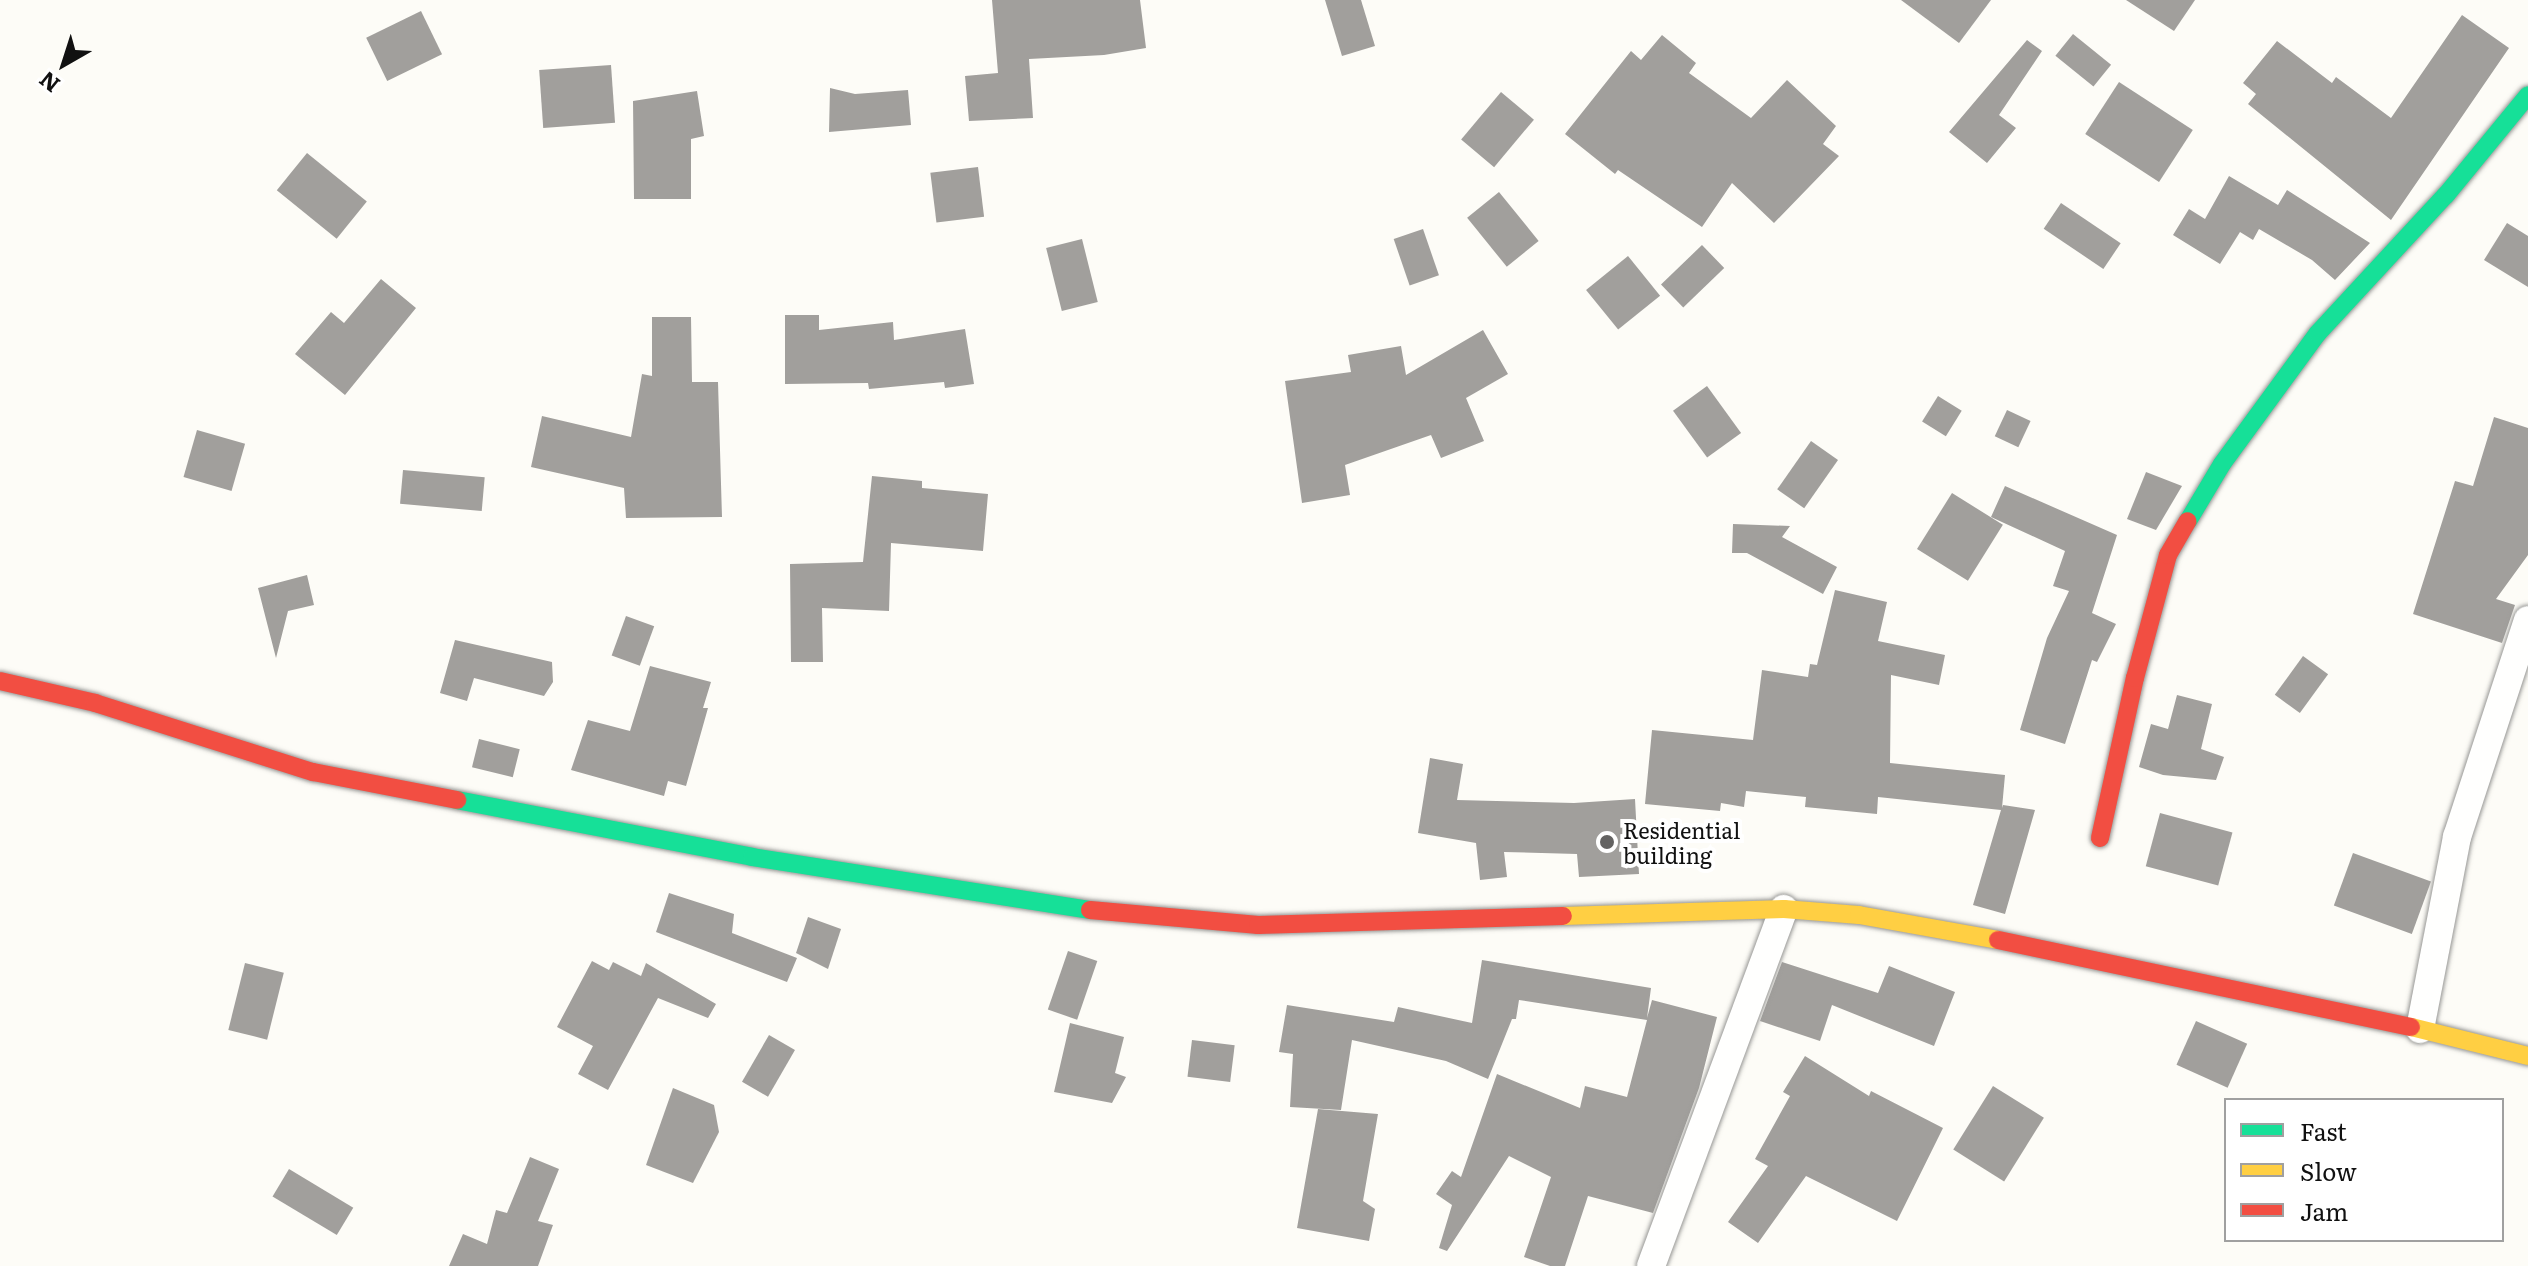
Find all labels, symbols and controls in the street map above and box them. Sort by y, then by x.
north arrow [24,24,104,104]
text: N [31,64,66,102]
place label: Residential building [1623,816,1740,868]
marker: Residential building [1598,833,1616,851]
legend [2224,1098,2504,1242]
text: Fast [2300,1113,2347,1148]
text: Slow [2300,1153,2357,1188]
text: Jam [2300,1193,2348,1228]

